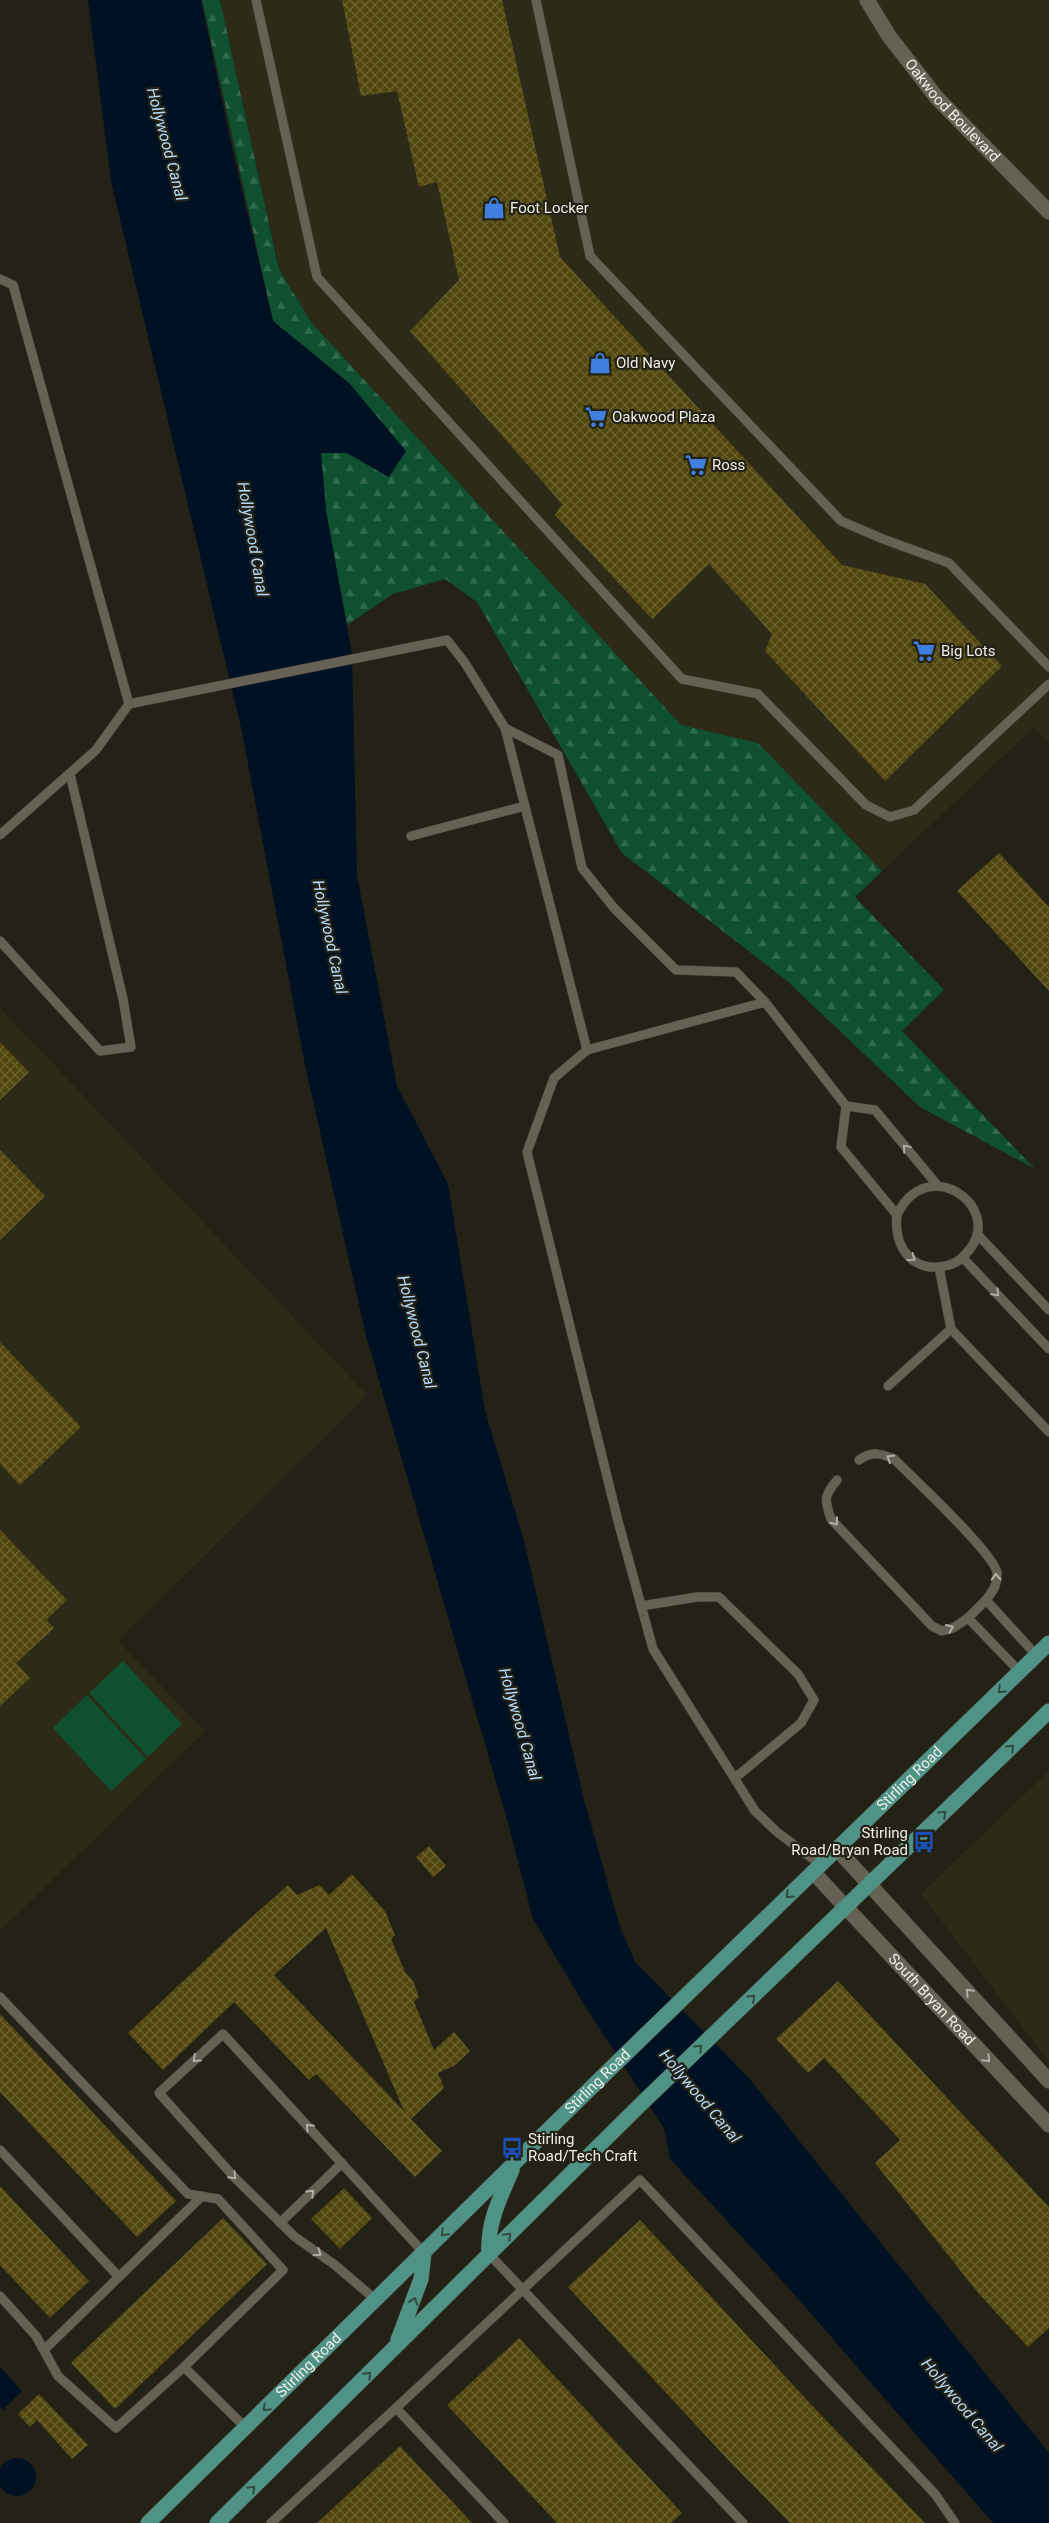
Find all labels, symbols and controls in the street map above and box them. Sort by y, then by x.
street label: Oakwood Boulevard [901,55,1004,166]
water label: Hollywood Canal [143,85,191,203]
shop icon: Foot Locker [481,195,507,221]
place label: Foot Locker [510,199,589,217]
shop icon: Old Navy [587,350,613,376]
place label: Old Navy [616,354,675,372]
supermarket icon: Oakwood Plaza [583,404,609,430]
place label: Oakwood Plaza [612,408,716,426]
supermarket icon: Ross [683,452,709,478]
place label: Ross [712,456,745,474]
water label: Hollywood Canal [234,480,272,598]
supermarket icon: Big Lots [911,638,937,664]
place label: Big Lots [941,642,995,660]
water label: Hollywood Canal [309,878,351,996]
one-way arrow [904,1145,912,1154]
one-way arrow [906,1252,916,1261]
water label: Hollywood Canal [394,1273,440,1391]
one-way arrow [990,1287,999,1296]
one-way arrow [887,1454,896,1464]
one-way arrow [830,1516,838,1525]
one-way arrow [991,1573,1001,1581]
one-way arrow [945,1624,954,1634]
water label: Hollywood Canal [495,1666,545,1783]
one-way arrow [998,1684,1007,1693]
street label: Stirling Road [873,1742,946,1814]
one-way arrow [1005,1745,1014,1754]
one-way arrow [937,1811,946,1820]
place label: Stirling Road/Bryan Road [791,1824,908,1859]
bus stop icon: Stirling Road/Bryan Road [911,1829,937,1855]
one-way arrow [786,1890,795,1899]
street label: South Bryan Road [885,1950,979,2049]
one-way arrow [966,1989,975,1998]
one-way arrow [746,1995,755,2004]
street label: Stirling Road [561,2045,634,2118]
water label: Hollywood Canal [655,2045,745,2147]
one-way arrow [694,2045,703,2054]
one-way arrow [193,2053,202,2062]
one-way arrow [981,2053,990,2062]
one-way arrow [306,2124,315,2133]
place label: Stirling Road/Tech Craft [528,2130,638,2165]
bus stop icon: Stirling Road/Tech Craft [499,2135,525,2161]
one-way arrow [227,2170,236,2179]
one-way arrow [305,2190,314,2199]
one-way arrow [441,2227,450,2236]
one-way arrow [502,2232,511,2241]
one-way arrow [313,2247,322,2256]
one-way arrow [408,2297,418,2306]
street label: Stirling Road [272,2329,345,2401]
water label: Hollywood Canal [917,2354,1007,2456]
one-way arrow [362,2371,371,2380]
one-way arrow [263,2402,272,2411]
one-way arrow [246,2486,255,2495]

